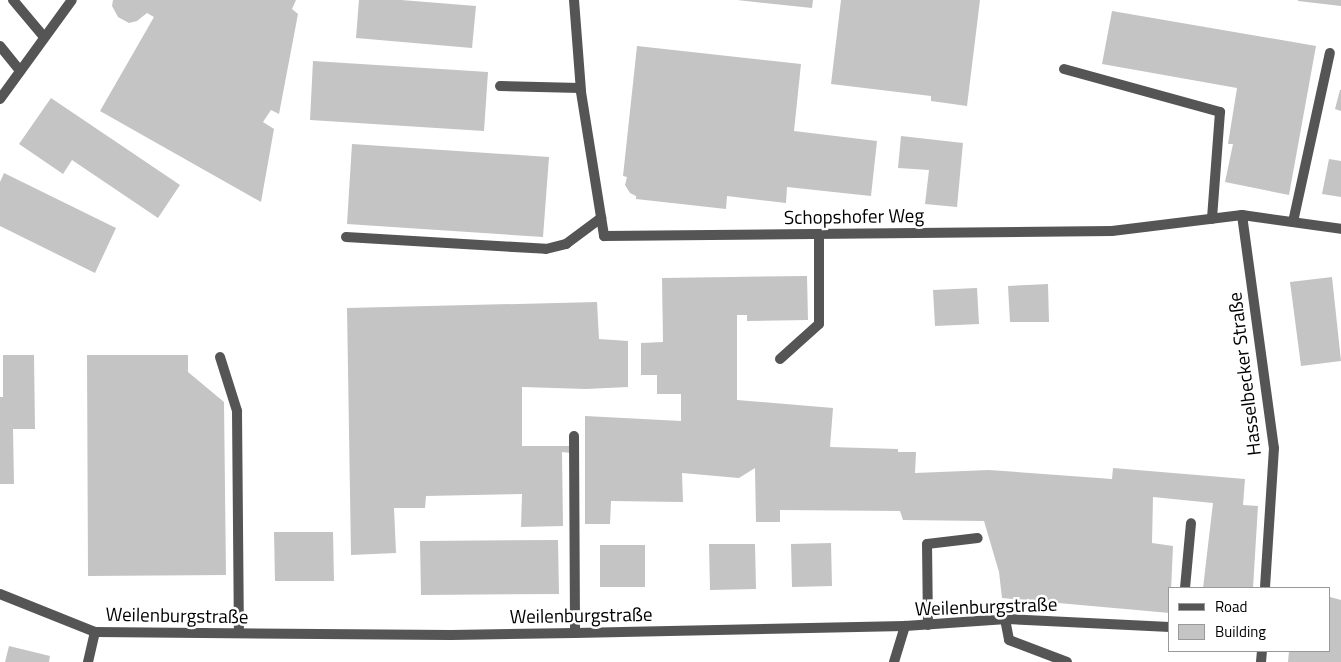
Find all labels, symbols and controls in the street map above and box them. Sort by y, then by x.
street label: Schopshofer Weg [784,203,924,229]
street label: Hasselbecker Straße [1223,291,1265,457]
legend [1168,587,1331,652]
street label: Weilenburgstraße [914,592,1058,620]
text: Road [1215,595,1247,618]
street label: Weilenburgstraße [105,602,249,628]
street label: Weilenburgstraße [509,602,653,628]
text: Building [1215,620,1266,643]

